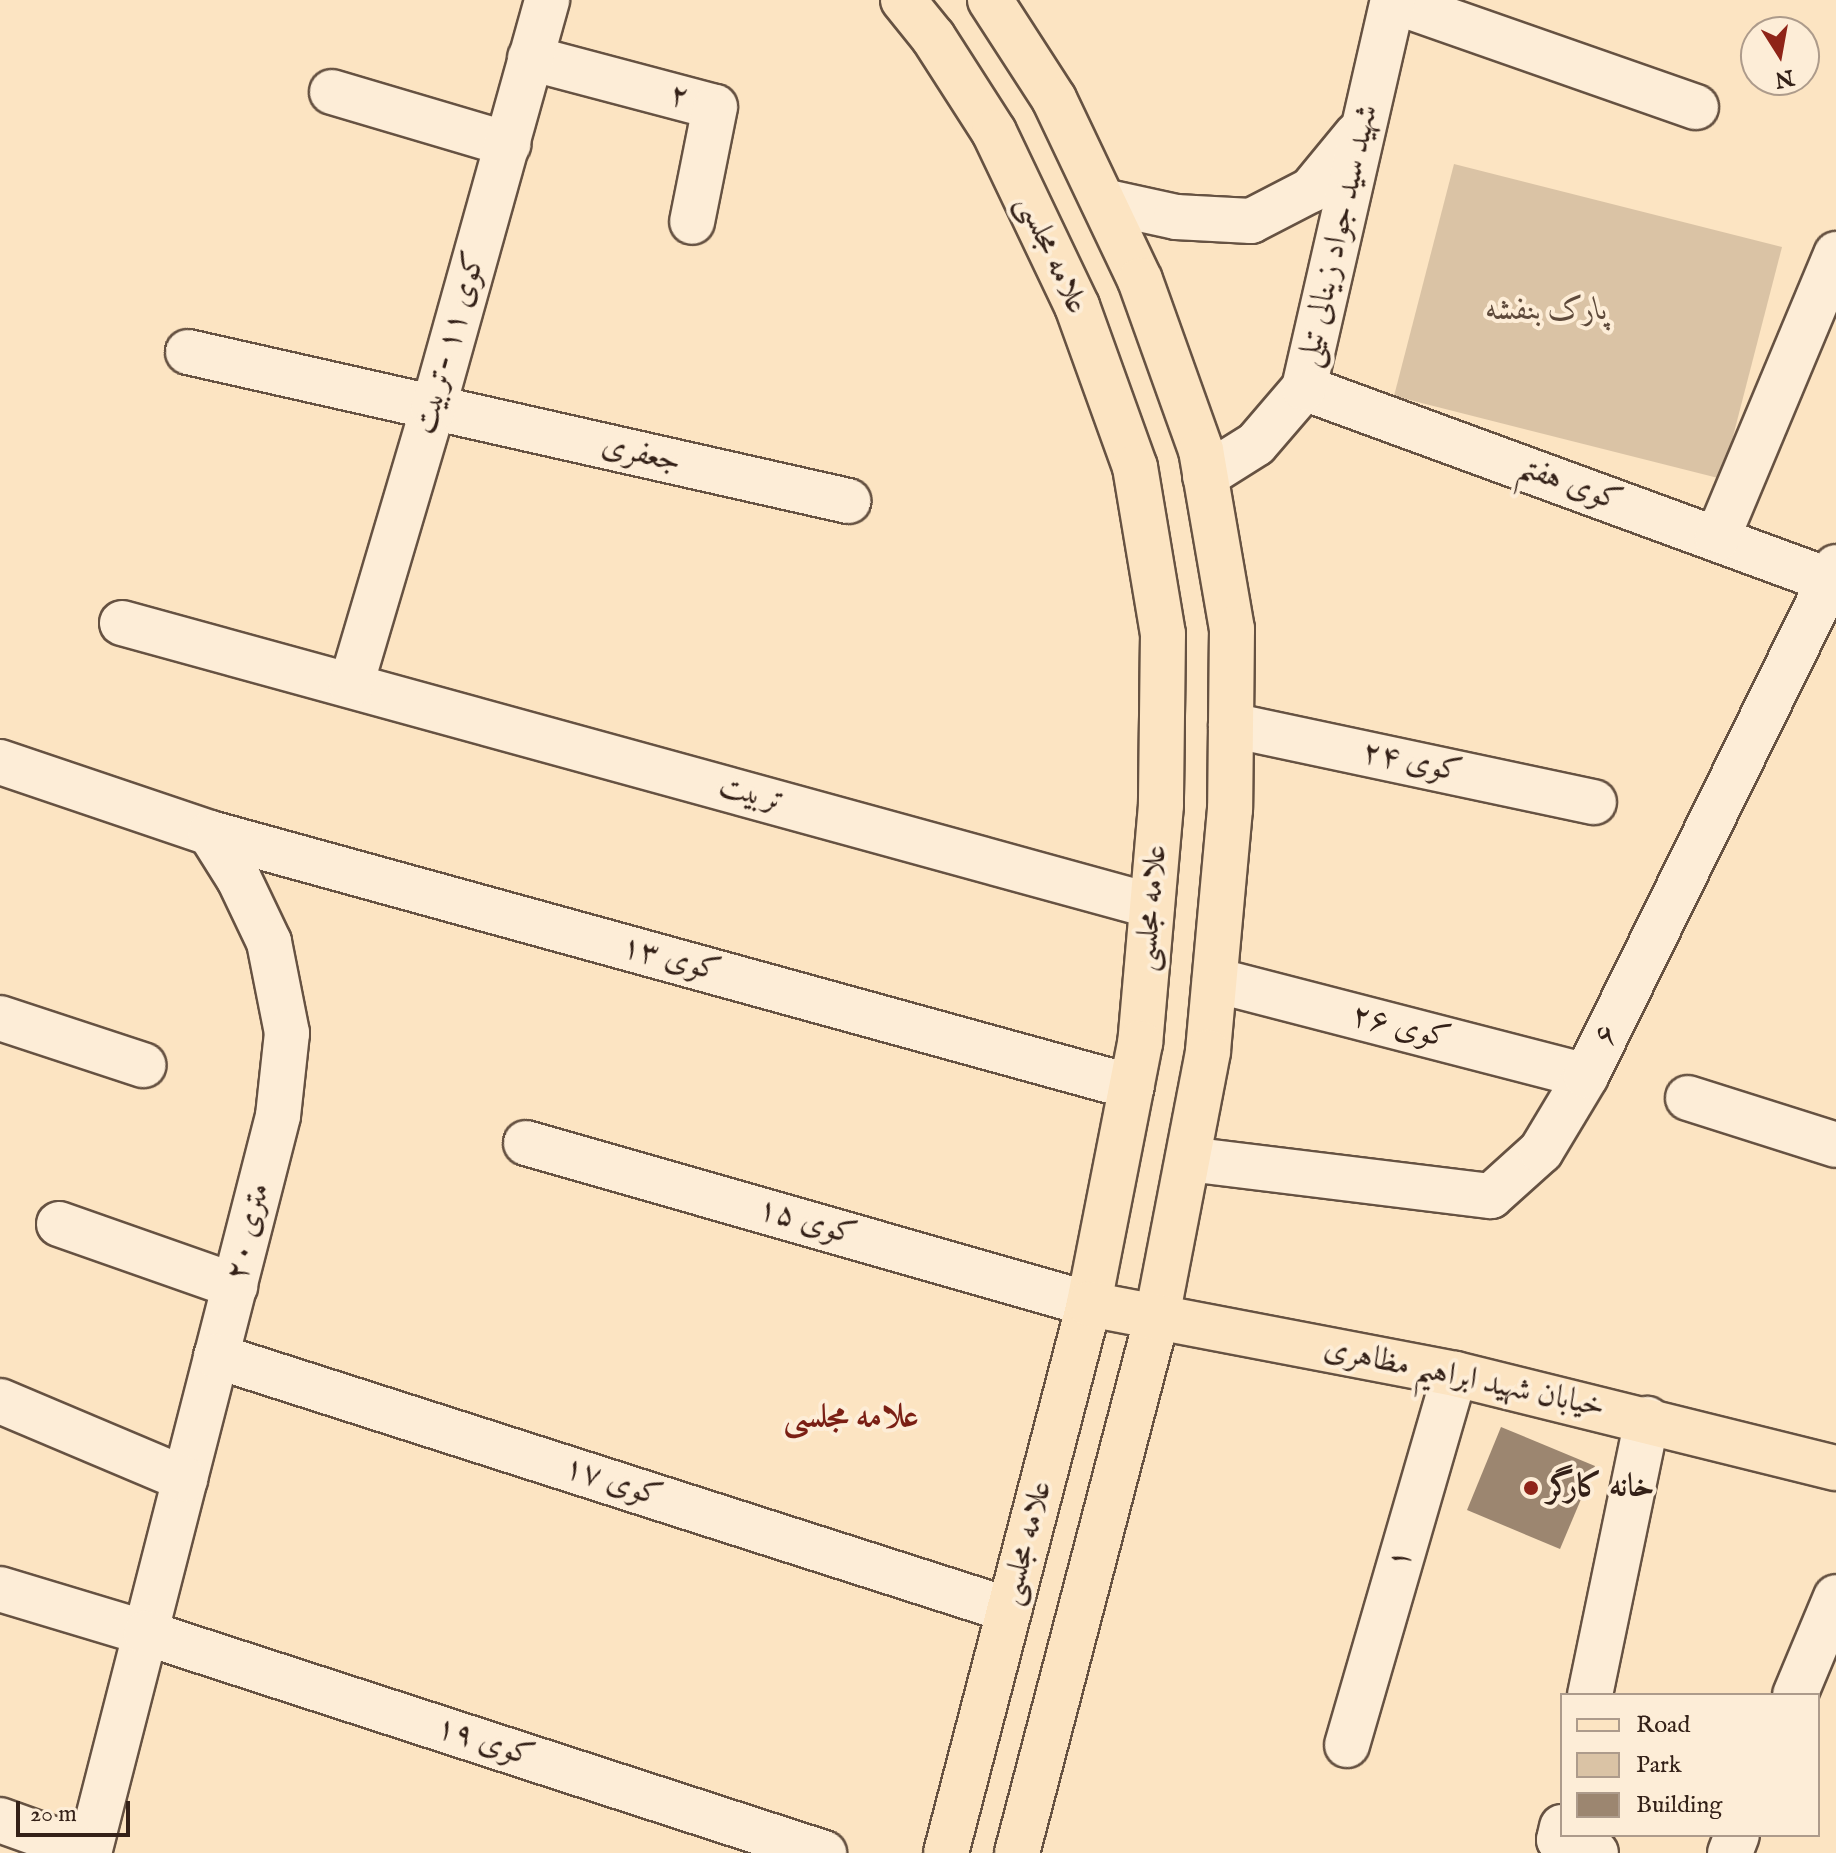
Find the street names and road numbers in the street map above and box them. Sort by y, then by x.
street label: ۲ [665,76,693,118]
street label: شهید سید جواد زینالی تیلی [1290,101,1388,371]
street label: علامه مجلسی [1007,189,1095,321]
street label: کوی ۱۱ -تربیت [407,247,495,439]
street label: جعفری [598,427,684,483]
street label: کوی هفتم [1513,448,1627,522]
street label: کوی ۲۴ [1359,734,1465,792]
street label: تربیت [714,768,788,822]
street label: علامه مجلسی [1127,843,1177,973]
street label: کوی ۱۳ [617,928,725,992]
street label: کوی ۲۶ [1347,997,1455,1059]
street label: ۶ [1586,1018,1628,1052]
street label: ۲۰ متری [218,1179,280,1285]
street label: کوی ۱۵ [753,1191,861,1255]
street label: خیابان شهید ابراهیم مظاهری [1320,1330,1608,1428]
street label: کوی ۱۷ [559,1449,667,1517]
street label: علامه مجلسی [992,1477,1062,1609]
street label: ۱ [1380,1545,1422,1573]
street label: کوی ۱۹ [431,1709,539,1777]

